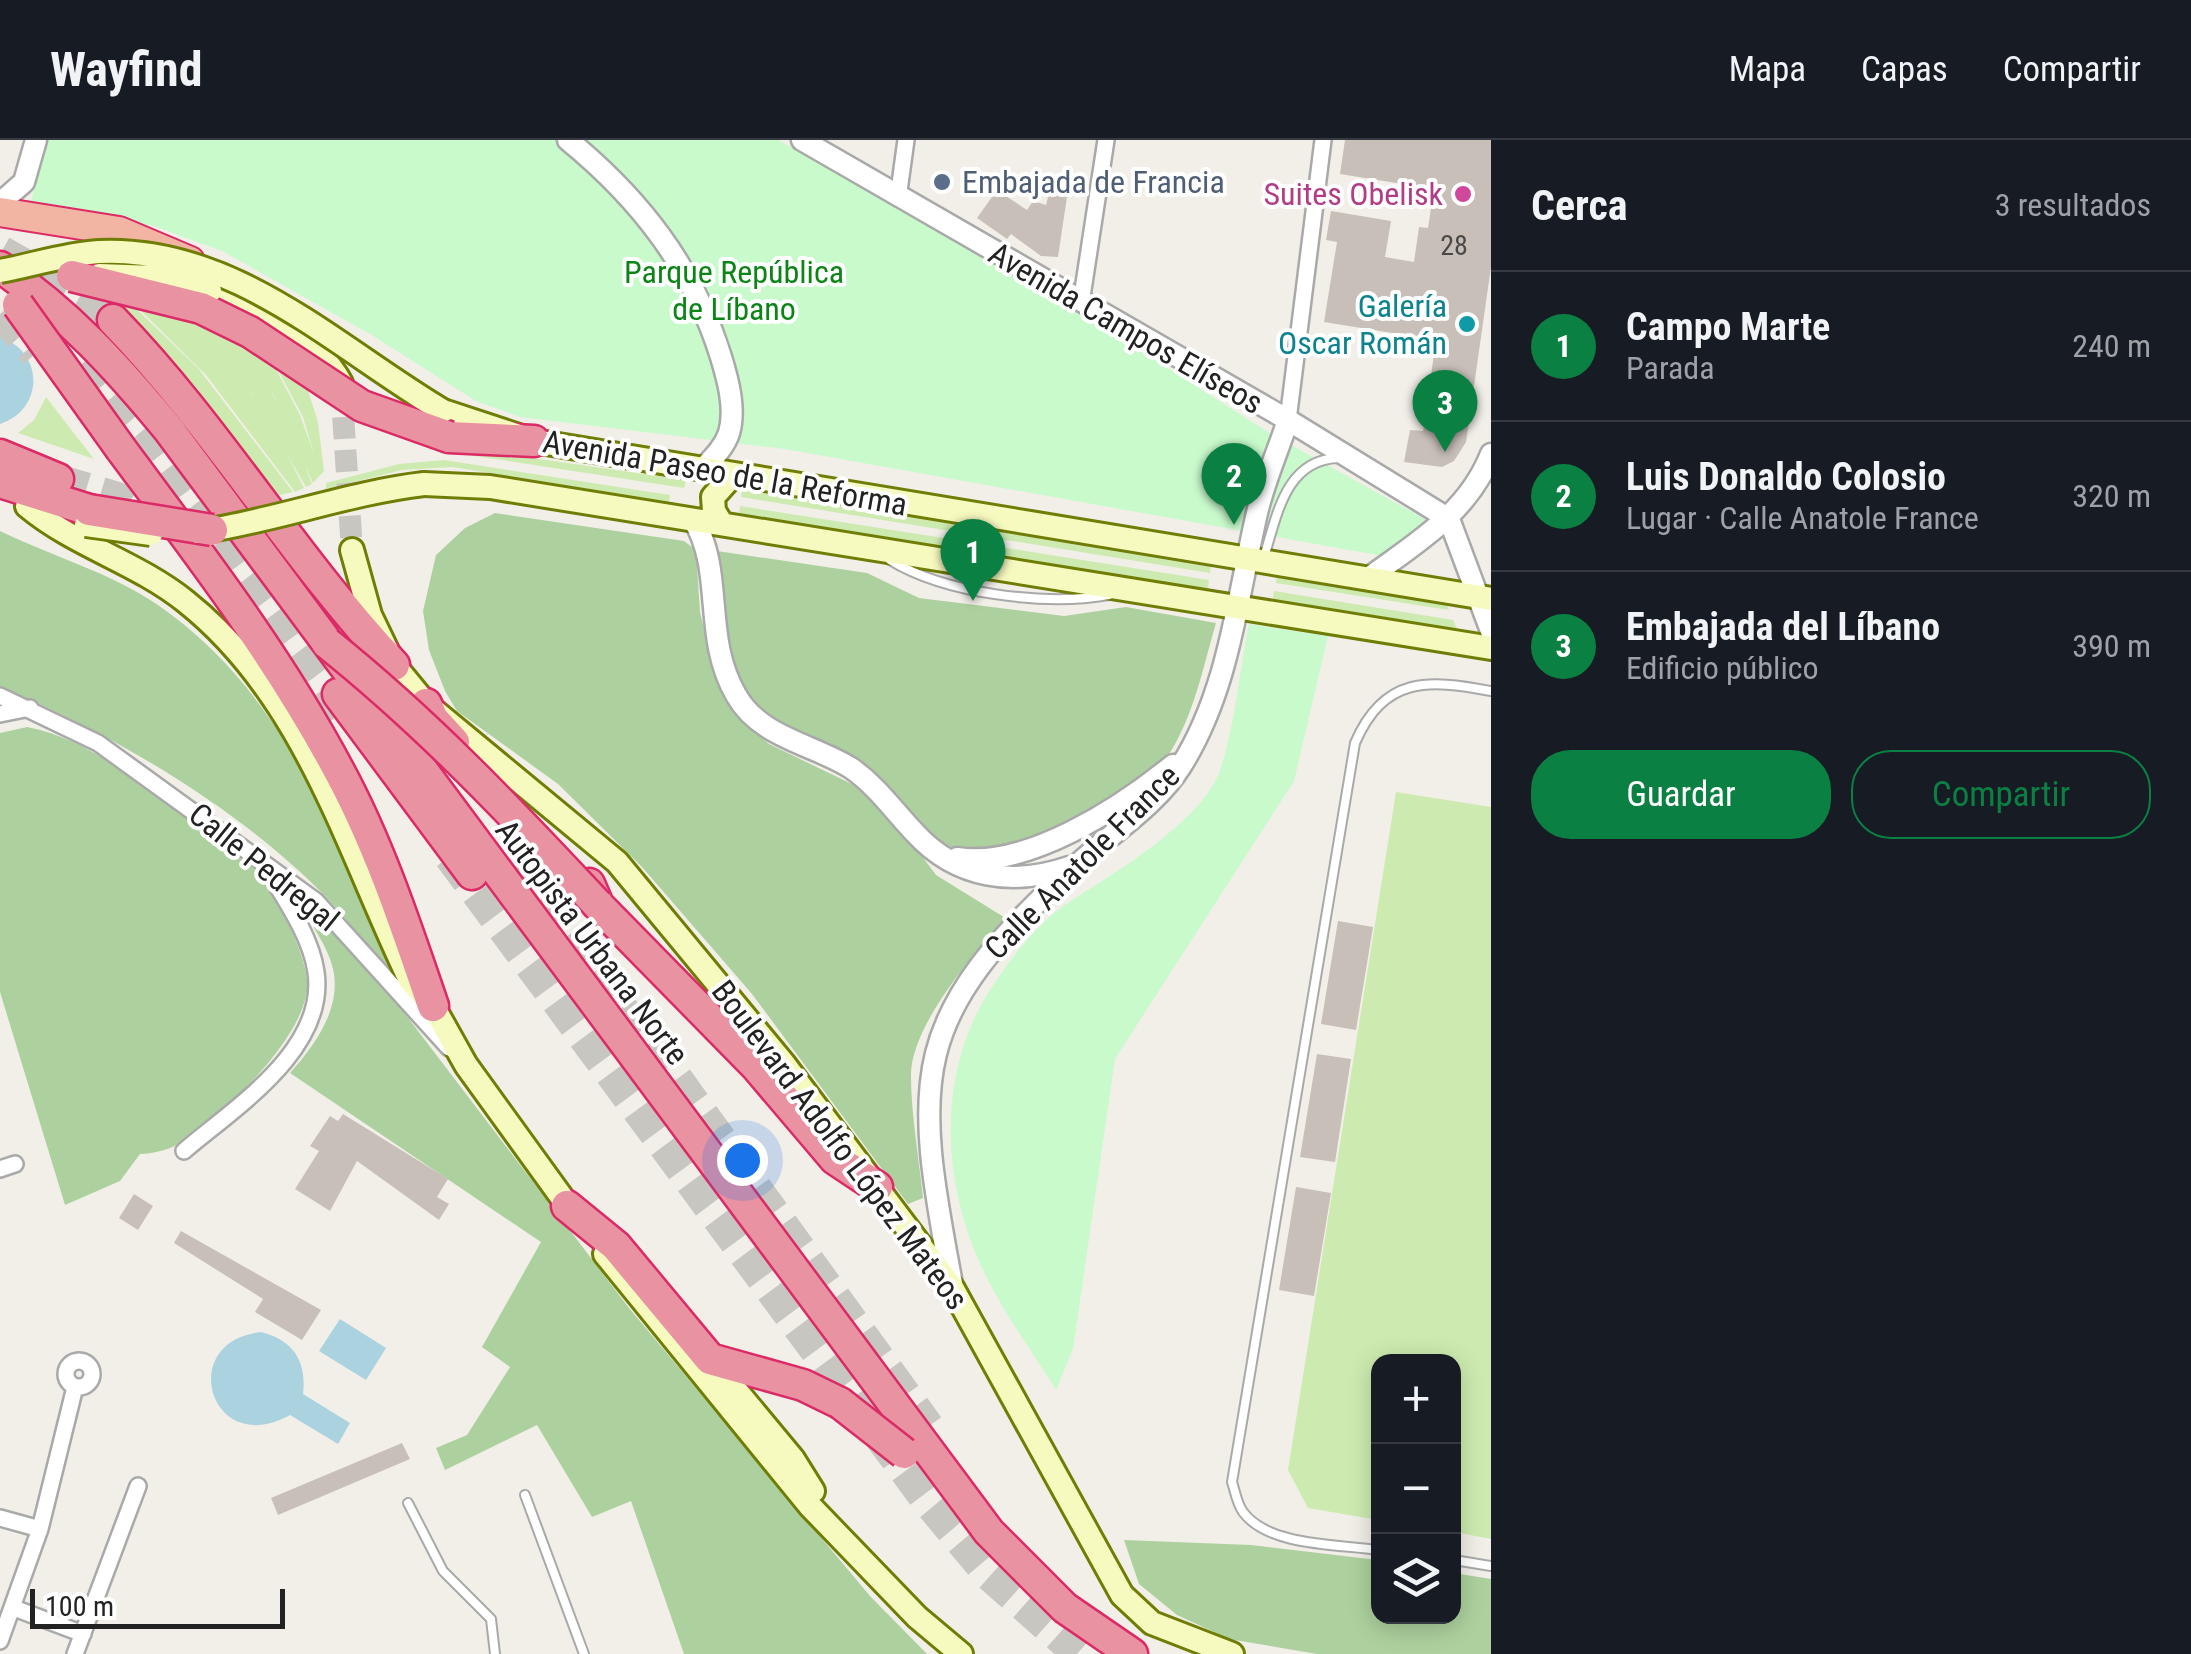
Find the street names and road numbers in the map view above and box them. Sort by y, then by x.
street label: Avenida Campos Elíseos [982,234,1270,422]
street label: Avenida Paseo de la Reforma [540,422,910,524]
street label: Calle Anatole France [977,757,1187,967]
street label: Calle Pedregal [181,795,347,939]
street label: Autopista Urbana Norte [488,812,696,1072]
street label: Boulevard Adolfo López Mateos [704,973,976,1317]

